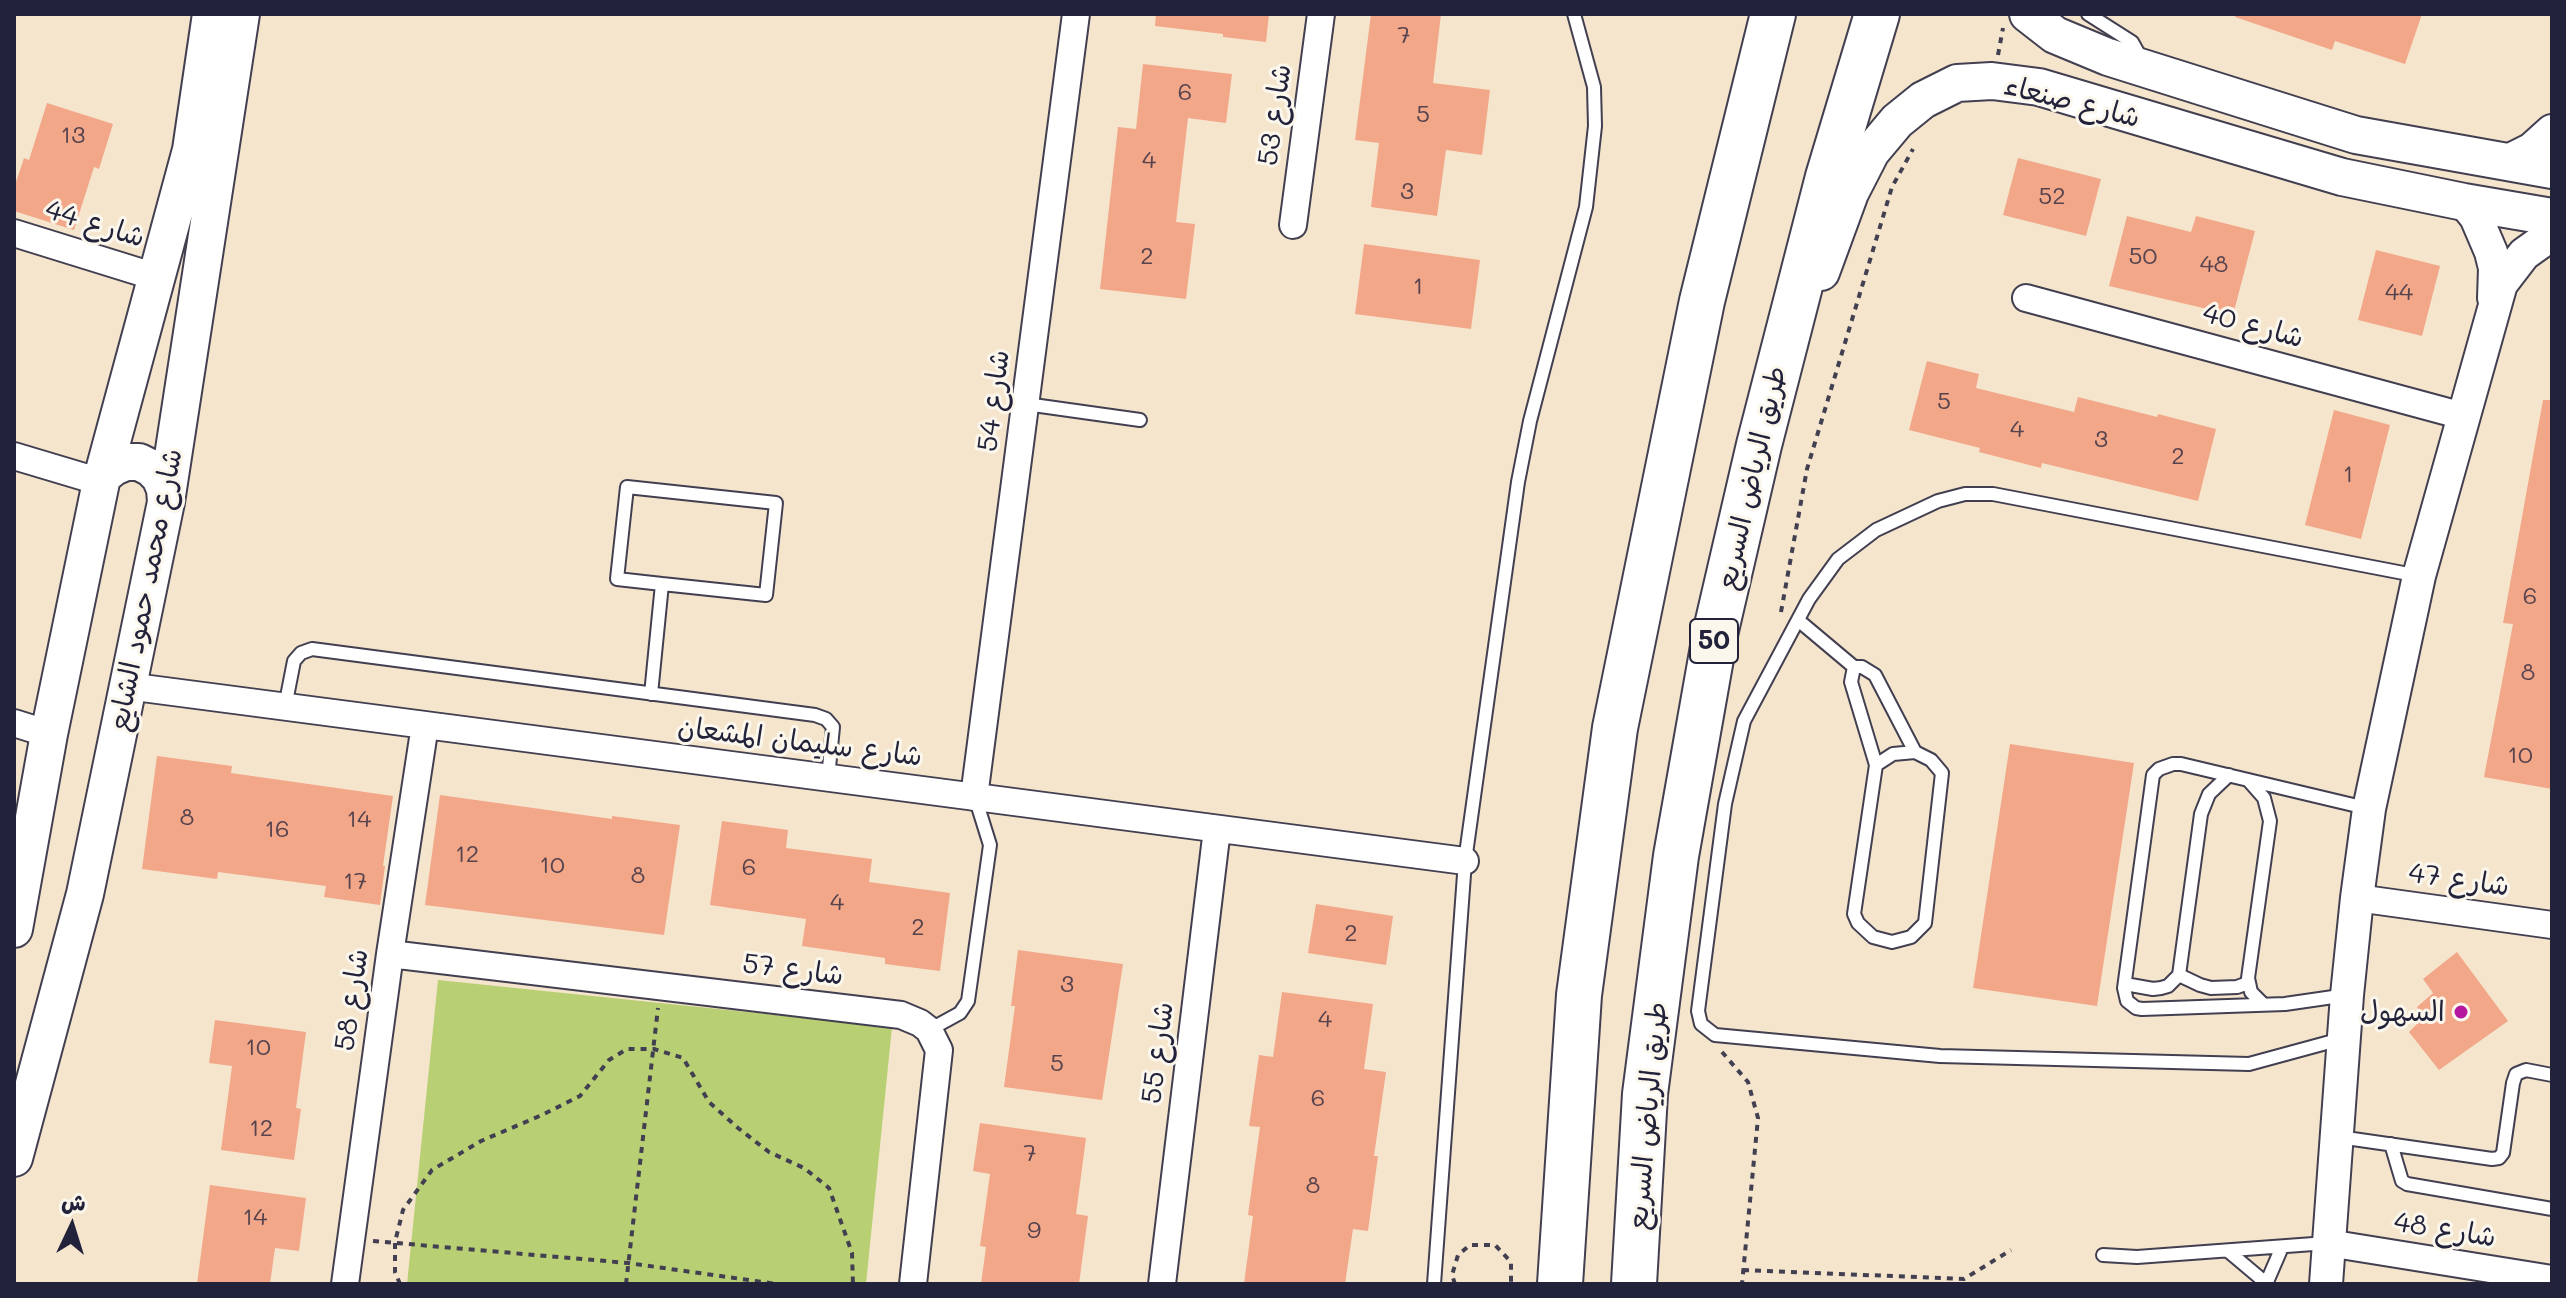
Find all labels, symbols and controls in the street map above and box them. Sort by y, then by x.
house number: 7 [1397,22,1411,50]
street label: شارع 53 [1251,62,1299,168]
street label: شارع صنعاء [2000,69,2144,135]
house number: 6 [1178,79,1192,107]
house number: 5 [1416,101,1430,129]
house number: 13 [61,122,85,150]
house number: 4 [1142,147,1156,175]
house number: 3 [1400,178,1414,206]
house number: 52 [2038,183,2066,211]
street label: شارع 44 [41,193,149,255]
house number: 2 [1140,243,1154,271]
house number: 50 [2129,243,2157,271]
house number: 48 [2200,251,2228,279]
house number: 1 [1413,273,1423,301]
house number: 44 [2385,279,2413,307]
street label: شارع 40 [2199,296,2307,356]
street label: شارع 54 [971,348,1017,454]
street label: طريق الرياض السريع [1710,363,1794,593]
house number: 5 [1937,388,1951,416]
house number: 4 [2010,416,2024,444]
house number: 3 [2094,426,2108,454]
house number: 2 [2171,443,2185,471]
street label: شارع محمد حمود الشايع [102,446,190,734]
house number: 1 [2343,461,2353,489]
house number: 6 [2523,583,2537,611]
road number: 50 [1690,619,1738,663]
house number: 8 [2521,659,2535,687]
street label: شارع سليمان المشعان [676,710,924,774]
house number: 10 [2507,742,2533,770]
house number: 8 [180,804,194,832]
house number: 14 [347,806,371,834]
house number: 16 [264,816,290,844]
house number: 12 [455,841,479,869]
house number: 10 [539,852,565,880]
house number: 6 [742,854,756,882]
street label: شارع 47 [2406,856,2512,904]
house number: 8 [631,862,645,890]
house number: 17 [343,868,367,896]
house number: 4 [830,889,844,917]
house number: 2 [911,914,925,942]
house number: 2 [1344,920,1358,948]
street label: شارع 58 [328,947,376,1053]
street label: شارع 57 [741,947,845,993]
house number: 3 [1060,971,1074,999]
place label: السهول [2360,995,2445,1029]
street label: شارع 55 [1135,1000,1181,1106]
street label: طريق الرياض السريع [1621,1001,1675,1231]
marker: السهول [2452,1003,2470,1021]
house number: 4 [1318,1006,1332,1034]
house number: 10 [245,1034,271,1062]
house number: 5 [1050,1050,1064,1078]
house number: 6 [1311,1085,1325,1113]
house number: 12 [249,1115,273,1143]
house number: 7 [1023,1140,1037,1168]
house number: 8 [1306,1172,1320,1200]
north arrow [32,1186,112,1266]
text: ش [61,1186,87,1217]
house number: 14 [243,1204,267,1232]
street label: شارع 48 [2392,1205,2498,1255]
house number: 9 [1027,1217,1041,1245]

